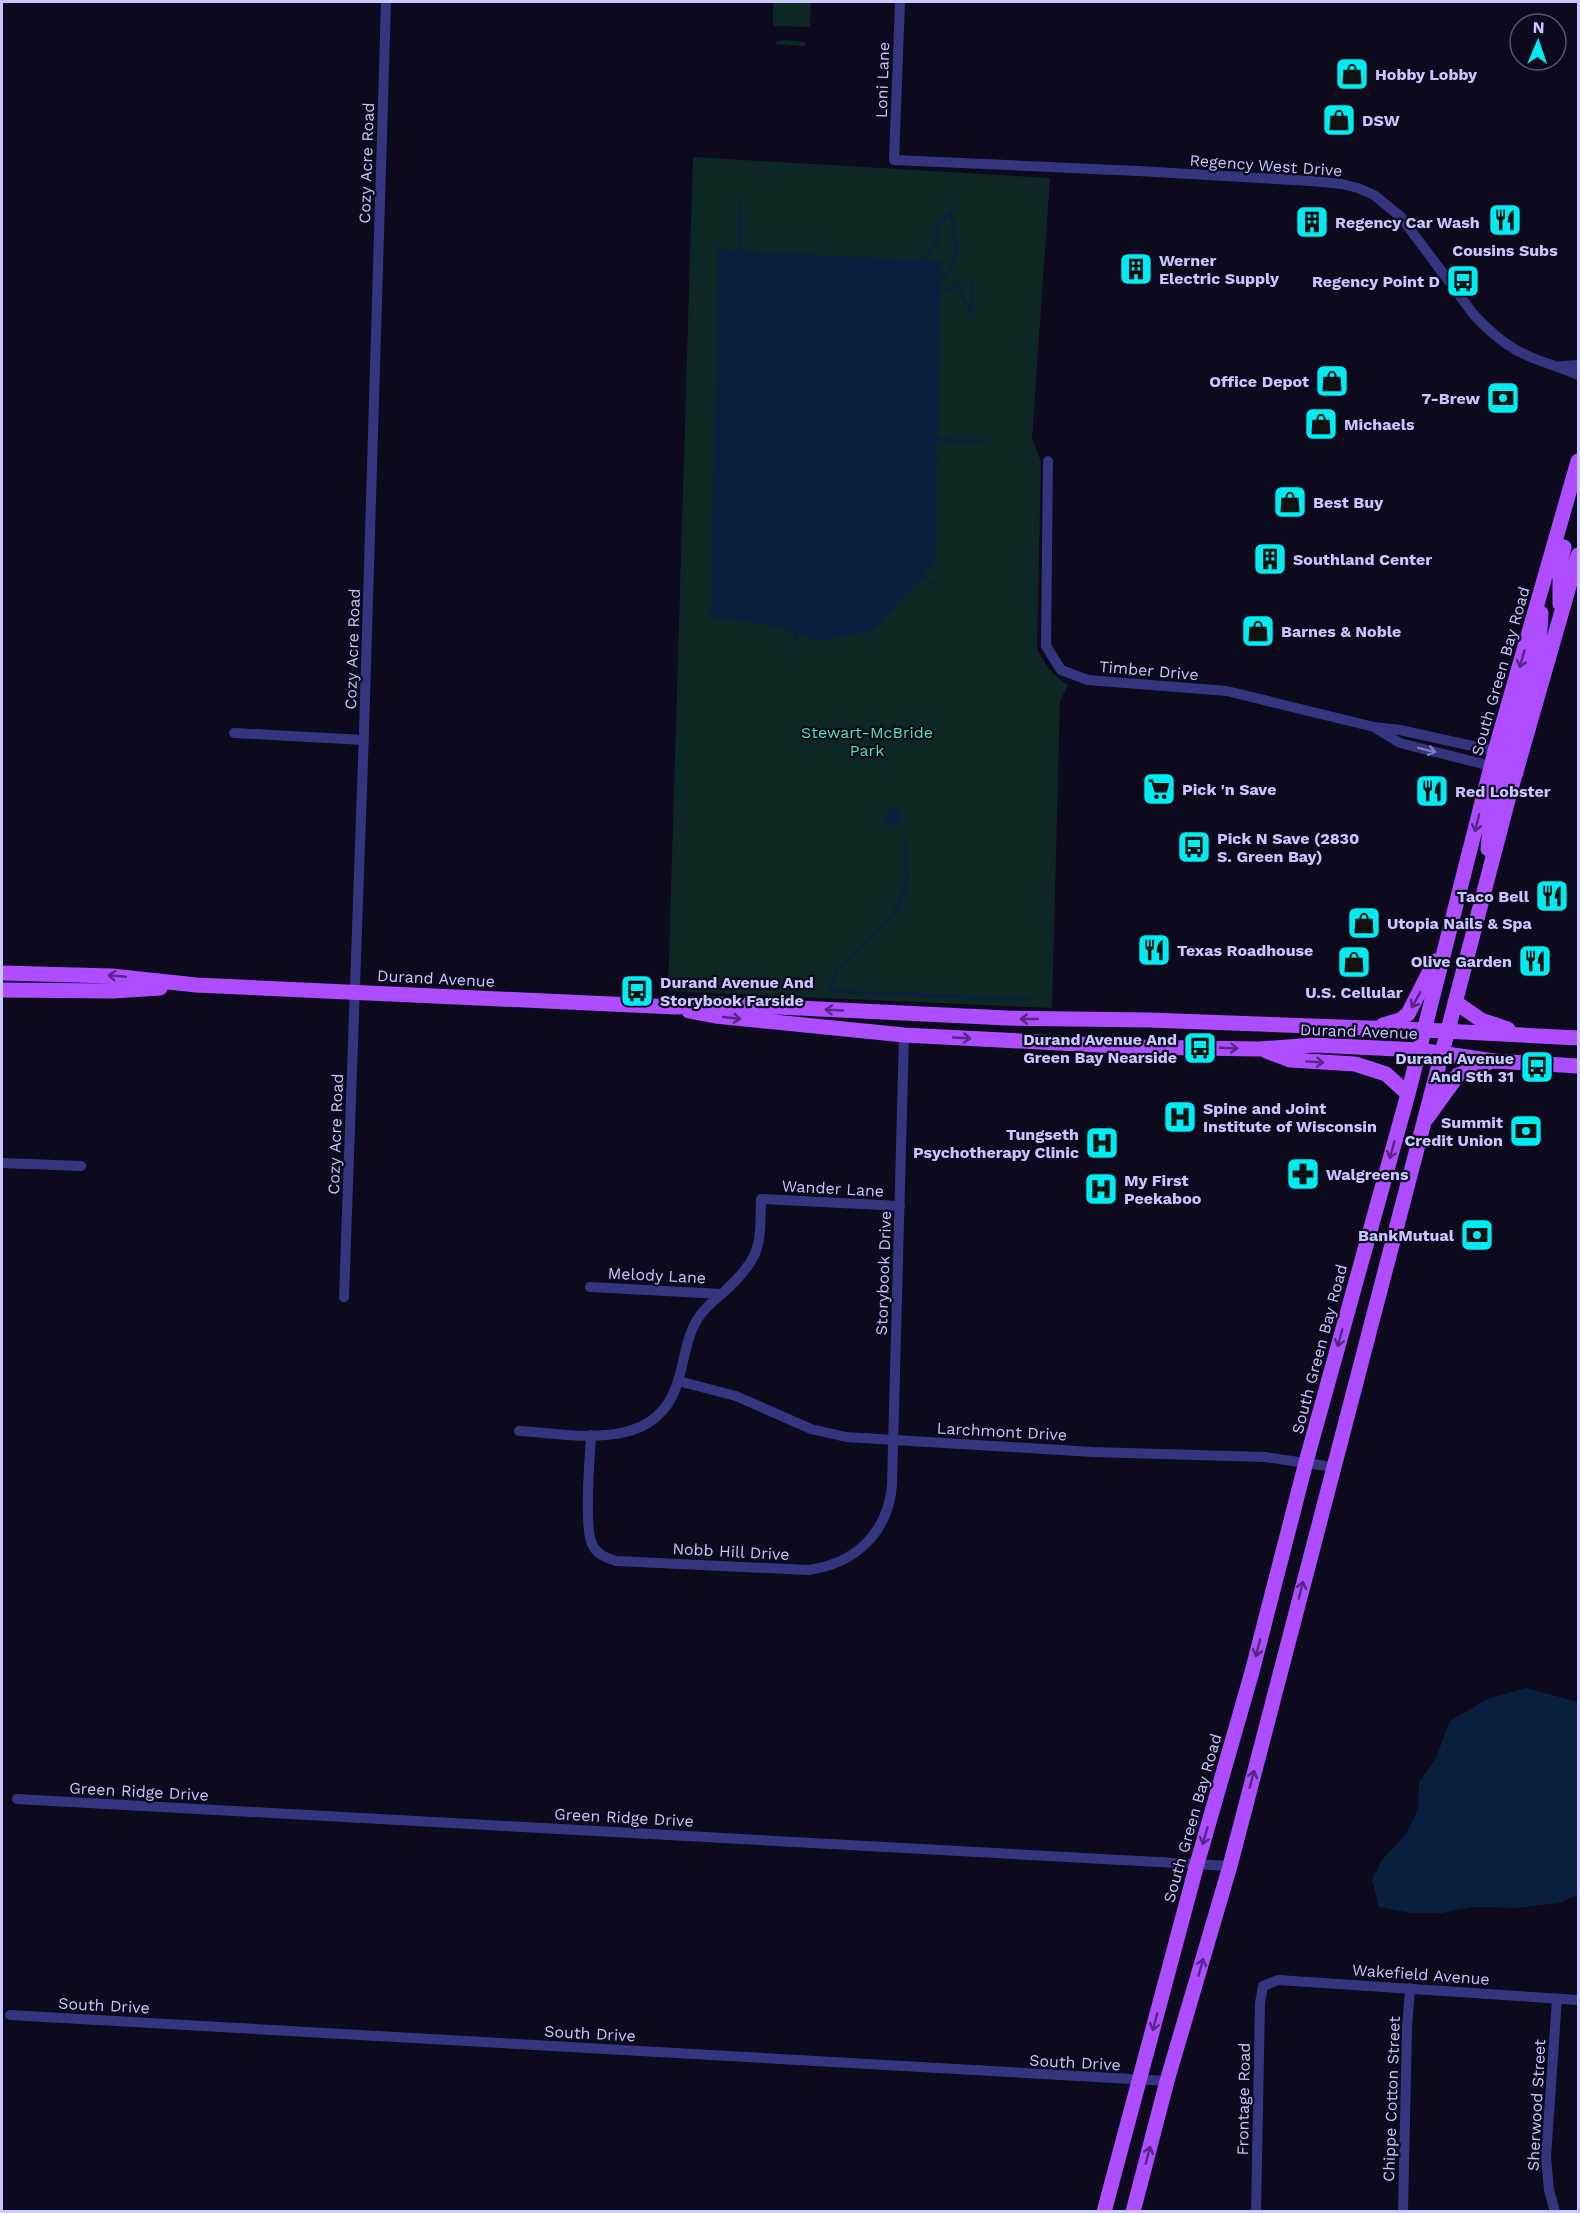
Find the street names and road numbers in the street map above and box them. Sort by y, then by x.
street label: Loni Lane [872,42,893,118]
street label: Cozy Acre Road [355,102,378,224]
street label: Regency West Drive [1189,151,1343,180]
street label: South Green Bay Road [1467,584,1534,758]
street label: Cozy Acre Road [341,588,364,710]
street label: Timber Drive [1099,657,1199,684]
street label: Durand Avenue [376,966,495,991]
street label: Durand Avenue [1300,1020,1418,1043]
street label: Cozy Acre Road [324,1073,347,1195]
street label: Wander Lane [781,1176,885,1201]
street label: Storybook Drive [872,1210,895,1336]
street label: South Green Bay Road [1288,1262,1351,1436]
street label: Melody Lane [607,1263,707,1288]
street label: Larchmont Drive [936,1419,1068,1444]
street label: Nobb Hill Drive [672,1539,790,1564]
street label: South Green Bay Road [1159,1731,1226,1905]
street label: Green Ridge Drive [69,1778,209,1805]
street label: Green Ridge Drive [554,1804,694,1831]
street label: Wakefield Avenue [1352,1960,1490,1989]
street label: South Drive [58,1994,150,2017]
street label: Chippe Cotton Street [1379,2016,1404,2182]
street label: South Drive [544,2022,636,2045]
street label: Sherwood Street [1524,2038,1549,2171]
street label: Frontage Road [1233,2042,1254,2156]
street label: South Drive [1029,2051,1121,2074]

